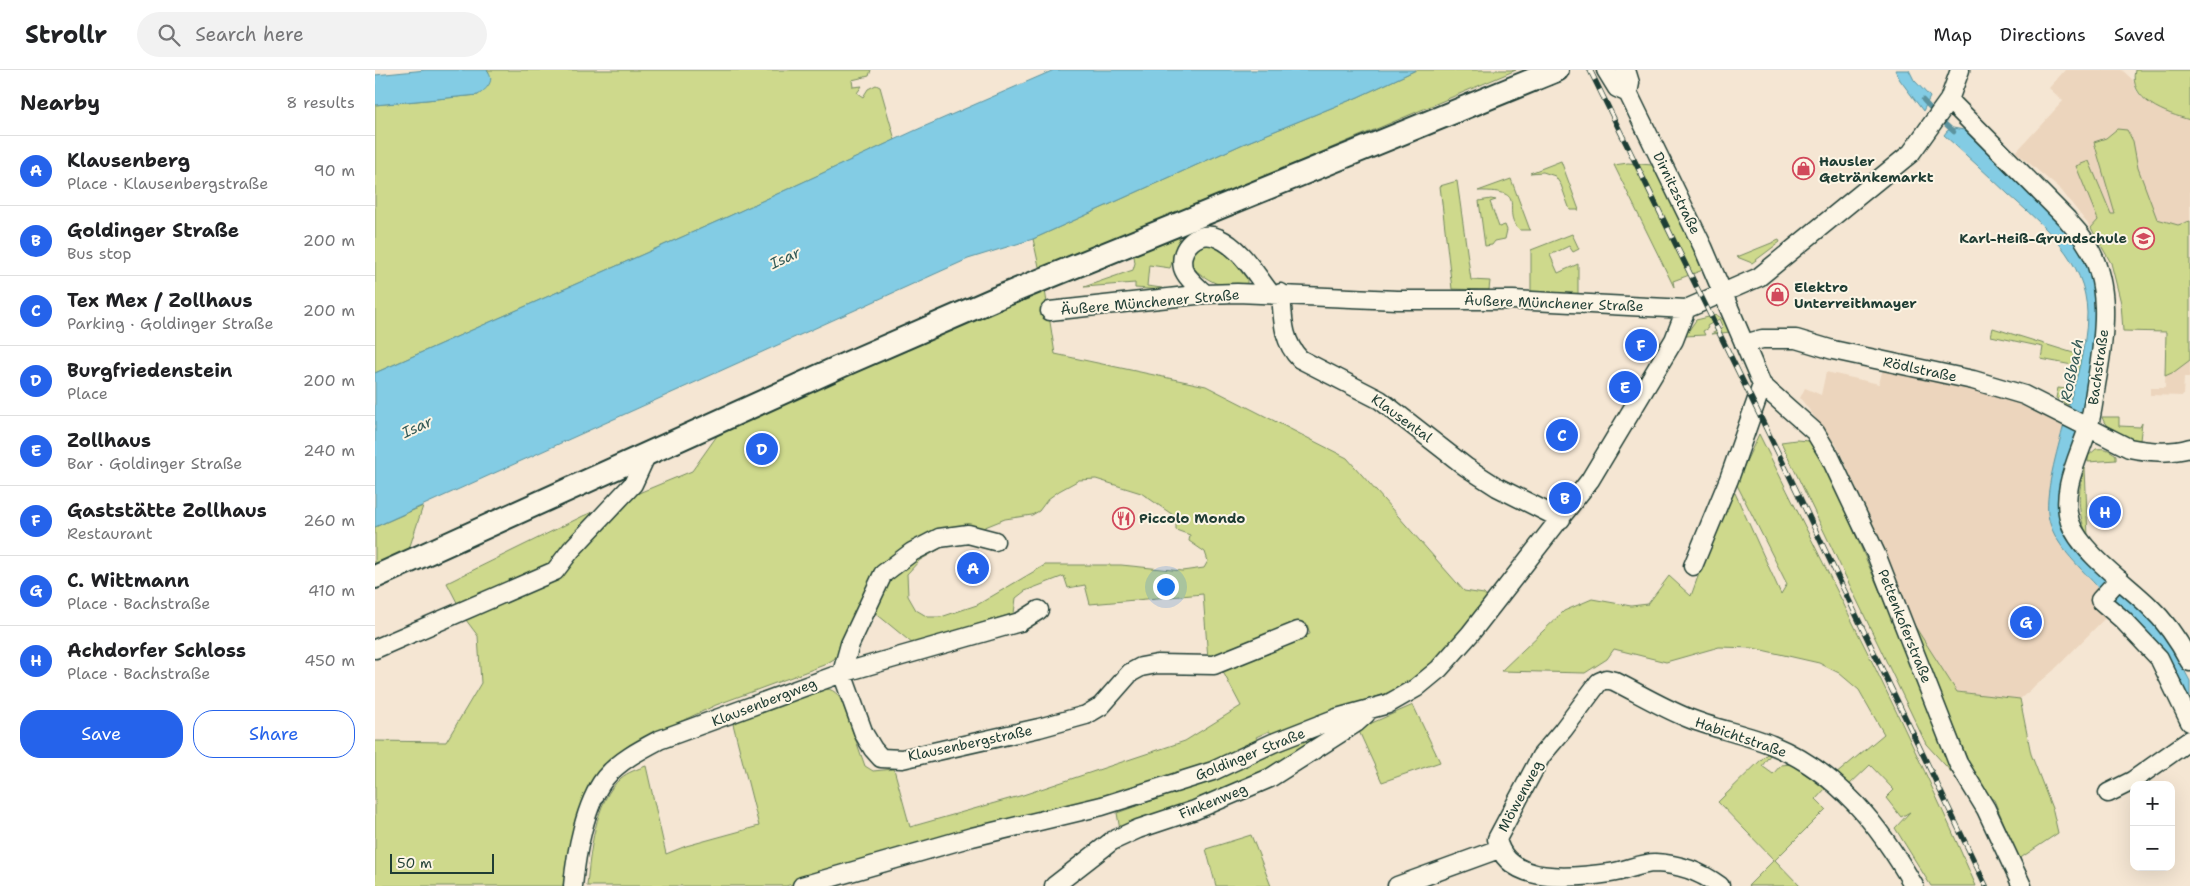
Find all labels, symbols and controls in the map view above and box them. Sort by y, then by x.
search box [137,12,487,57]
text: Strollr [25,19,107,51]
icon: search [155,21,183,49]
text: Search here [195,22,304,47]
text: Map [1934,23,1972,47]
text: Directions [2000,23,2086,47]
text: Saved [2114,23,2165,47]
text: Nearby [20,89,100,117]
text: 8 results [286,92,355,113]
text: Klausenberg [67,148,190,173]
street label: Dirnitzstraße [1649,149,1705,237]
place label: Hausler Getränkemarkt [1819,152,1934,186]
shop icon: Hausler Getränkemarkt [1791,157,1815,181]
text: A [30,160,42,181]
text: 90 m [314,160,355,181]
text: Place · Klausenbergstraße [67,173,268,194]
text: Goldinger Straße [67,218,239,243]
school or university icon: Karl-Heiß-Grundschule [2131,226,2155,250]
place label: Karl-Heiß-Grundschule [1959,229,2127,247]
text: B [31,230,41,251]
text: 200 m [303,230,355,251]
water label: Isar [766,242,804,274]
text: Bus stop [67,243,132,264]
place label: Elektro Unterreithmayer [1794,278,1917,312]
shop icon: Elektro Unterreithmayer [1766,283,1790,307]
street label: Äußere Münchener Straße [1060,285,1240,319]
text: Tex Mex / Zollhaus [67,288,253,313]
street label: Äußere Münchener Straße [1464,291,1644,315]
text: C [31,300,41,321]
text: 200 m [303,300,355,321]
text: Parking · Goldinger Straße [67,313,274,334]
pin: F [1625,326,1657,364]
street label: Bachstraße [2084,328,2112,406]
water label: Roßbach [2056,337,2088,403]
street label: Rödlstraße [1881,352,1959,386]
text: Burgfriedenstein [67,358,233,383]
pin: E [1609,368,1641,406]
text: D [30,370,42,391]
text: 200 m [303,370,355,391]
text: Place [67,383,108,404]
street label: Klausental [1368,390,1437,447]
water label: Isar [398,411,436,443]
pin: C [1546,416,1578,454]
text: Zollhaus [67,428,151,453]
pin: D [746,430,778,468]
text: E [31,440,41,461]
text: 240 m [303,440,355,461]
text: Bar · Goldinger Straße [67,453,242,474]
pin: B [1549,479,1581,517]
pin: H [2089,493,2121,531]
text: Gaststätte Zollhaus [67,498,267,523]
restaurant icon: Piccolo Mondo [1111,506,1135,530]
place label: Piccolo Mondo [1139,509,1245,527]
text: F [31,510,41,531]
text: 260 m [303,510,355,531]
text: Restaurant [67,523,153,544]
pin: A [957,549,989,587]
street label: Pettenkoferstraße [1874,566,1936,686]
text: C. Wittmann [67,568,189,593]
your location [1153,574,1179,600]
text: G [30,580,42,601]
text: 410 m [308,580,355,601]
text: Place · Bachstraße [67,593,210,614]
pin: G [2010,603,2042,641]
text: Achdorfer Schloss [67,638,246,663]
text: H [30,650,42,671]
text: 450 m [304,650,355,671]
text: Place · Bachstraße [67,663,210,684]
street label: Klausenbergweg [709,674,819,730]
button: Save [20,710,183,758]
button: Share [193,710,355,758]
street label: Habichtstraße [1693,713,1789,761]
street label: Klausenbergstraße [906,721,1034,765]
street label: Goldinger Straße [1193,724,1308,784]
street label: Möwenweg [1494,757,1546,835]
street label: Finkenweg [1176,779,1250,823]
map controls [2130,781,2175,871]
button: + [2130,781,2175,826]
button: − [2130,826,2175,871]
scale bar [390,851,494,874]
text: 50 m [397,854,432,872]

